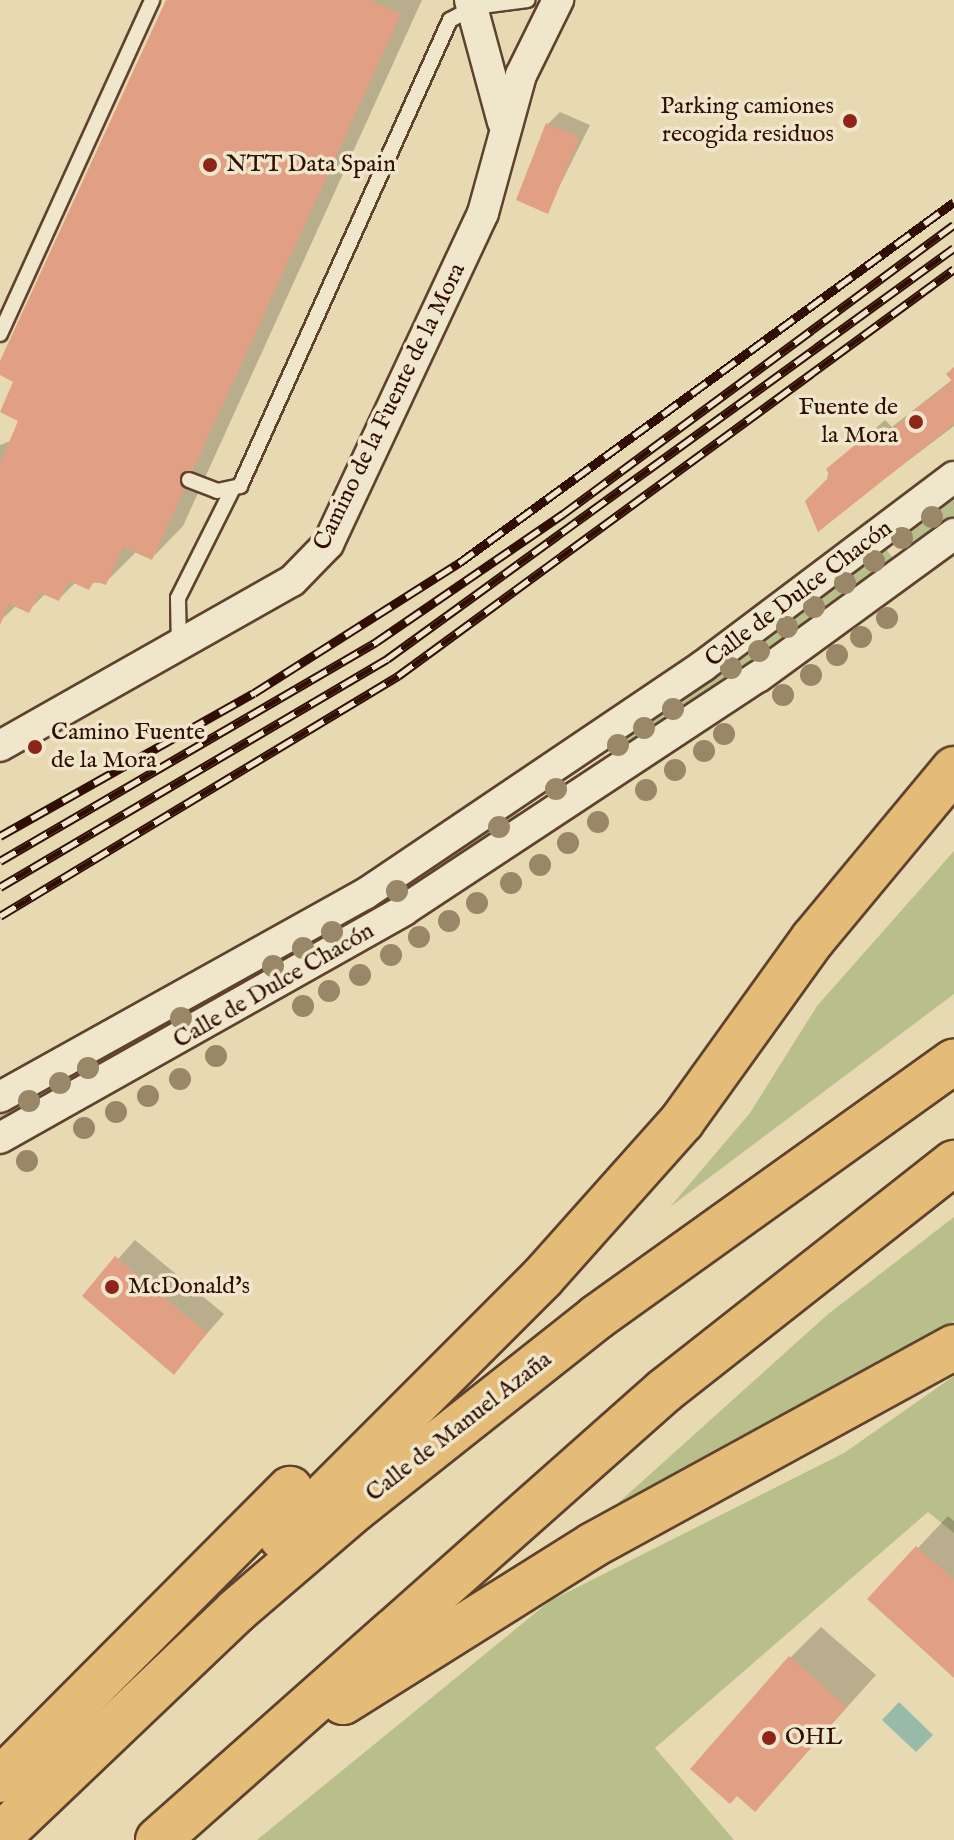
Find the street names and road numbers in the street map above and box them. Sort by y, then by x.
street label: Camino de la Fuente de la Mora [308,259,472,555]
street label: Calle de Dulce Chacón [700,514,898,674]
street label: Calle de Dulce Chacón [169,917,379,1055]
street label: Calle de Manuel Azaña [360,1346,558,1508]

